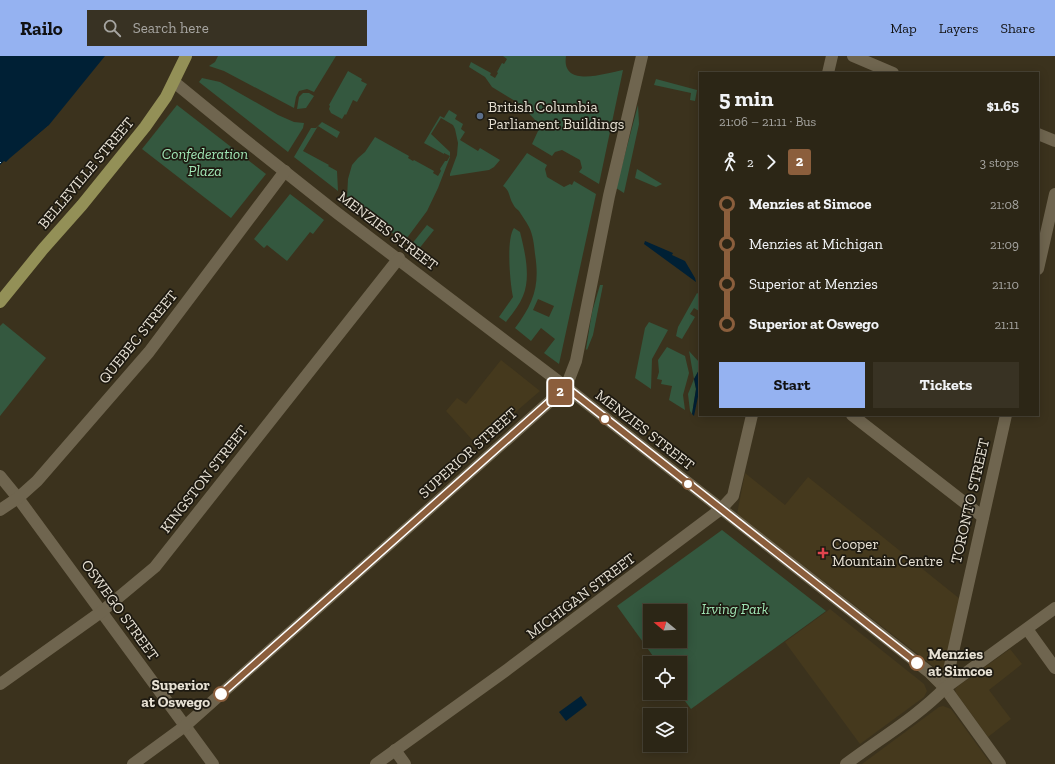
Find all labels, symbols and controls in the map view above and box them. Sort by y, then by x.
search box [87,10,367,46]
text: Railo [20,17,63,40]
icon: search [101,17,123,39]
text: Search here [133,19,209,37]
text: Map [890,20,917,37]
text: Layers [939,20,978,37]
text: Share [1000,20,1035,37]
text: 5 min [719,85,774,112]
text: $1.65 [986,97,1019,115]
place label: British Columbia Parliament Buildings [488,98,624,133]
marker: British Columbia Parliament Buildings [475,111,485,121]
street label: BELLEVILLE STREET [34,114,138,232]
text: 21:06 – 21:11 · Bus [719,114,816,129]
park label: Confederation Plaza [162,145,248,180]
icon: walk [719,151,741,173]
icon: forward [760,151,782,173]
text: 2 [796,153,803,170]
text: 2 [747,155,754,170]
text: 3 stops [980,155,1019,170]
street label: MENZIES STREET [335,188,441,274]
text: Menzies at Simcoe [749,195,871,213]
text: 21:08 [990,197,1019,212]
text: Menzies at Michigan [749,235,883,253]
text: 21:09 [990,237,1019,252]
text: Superior at Menzies [749,275,878,293]
text: 21:10 [992,277,1019,292]
street label: QUEBEC STREET [95,287,181,387]
text: Superior at Oswego [749,315,879,333]
text: 21:11 [994,317,1019,332]
button: Start [719,362,865,408]
button: Tickets [873,362,1019,408]
line badge: 2 [547,379,573,405]
text: 2 [556,383,564,400]
street label: MENZIES STREET [592,386,698,474]
street label: SUPERIOR STREET [415,404,521,502]
unlabelled marker [599,413,611,425]
street label: KINGSTON STREET [156,422,252,536]
street label: TORONTO STREET [947,437,993,565]
unlabelled marker [682,478,694,490]
place label: Cooper Mountain Centre [832,535,943,570]
marker: Cooper Mountain Centre [817,547,829,559]
street label: MICHIGAN STREET [523,549,639,643]
street label: OSWEGO STREET [77,556,163,664]
park label: Irving Park [702,600,769,618]
north arrow [643,604,687,648]
map controls [643,604,687,752]
place label: Menzies at Simcoe [928,645,993,680]
marker: Menzies at Simcoe [909,655,925,671]
button: locate [643,656,687,700]
place label: Superior at Oswego [141,676,210,711]
marker: Superior at Oswego [213,686,229,702]
button: layers [643,708,687,752]

